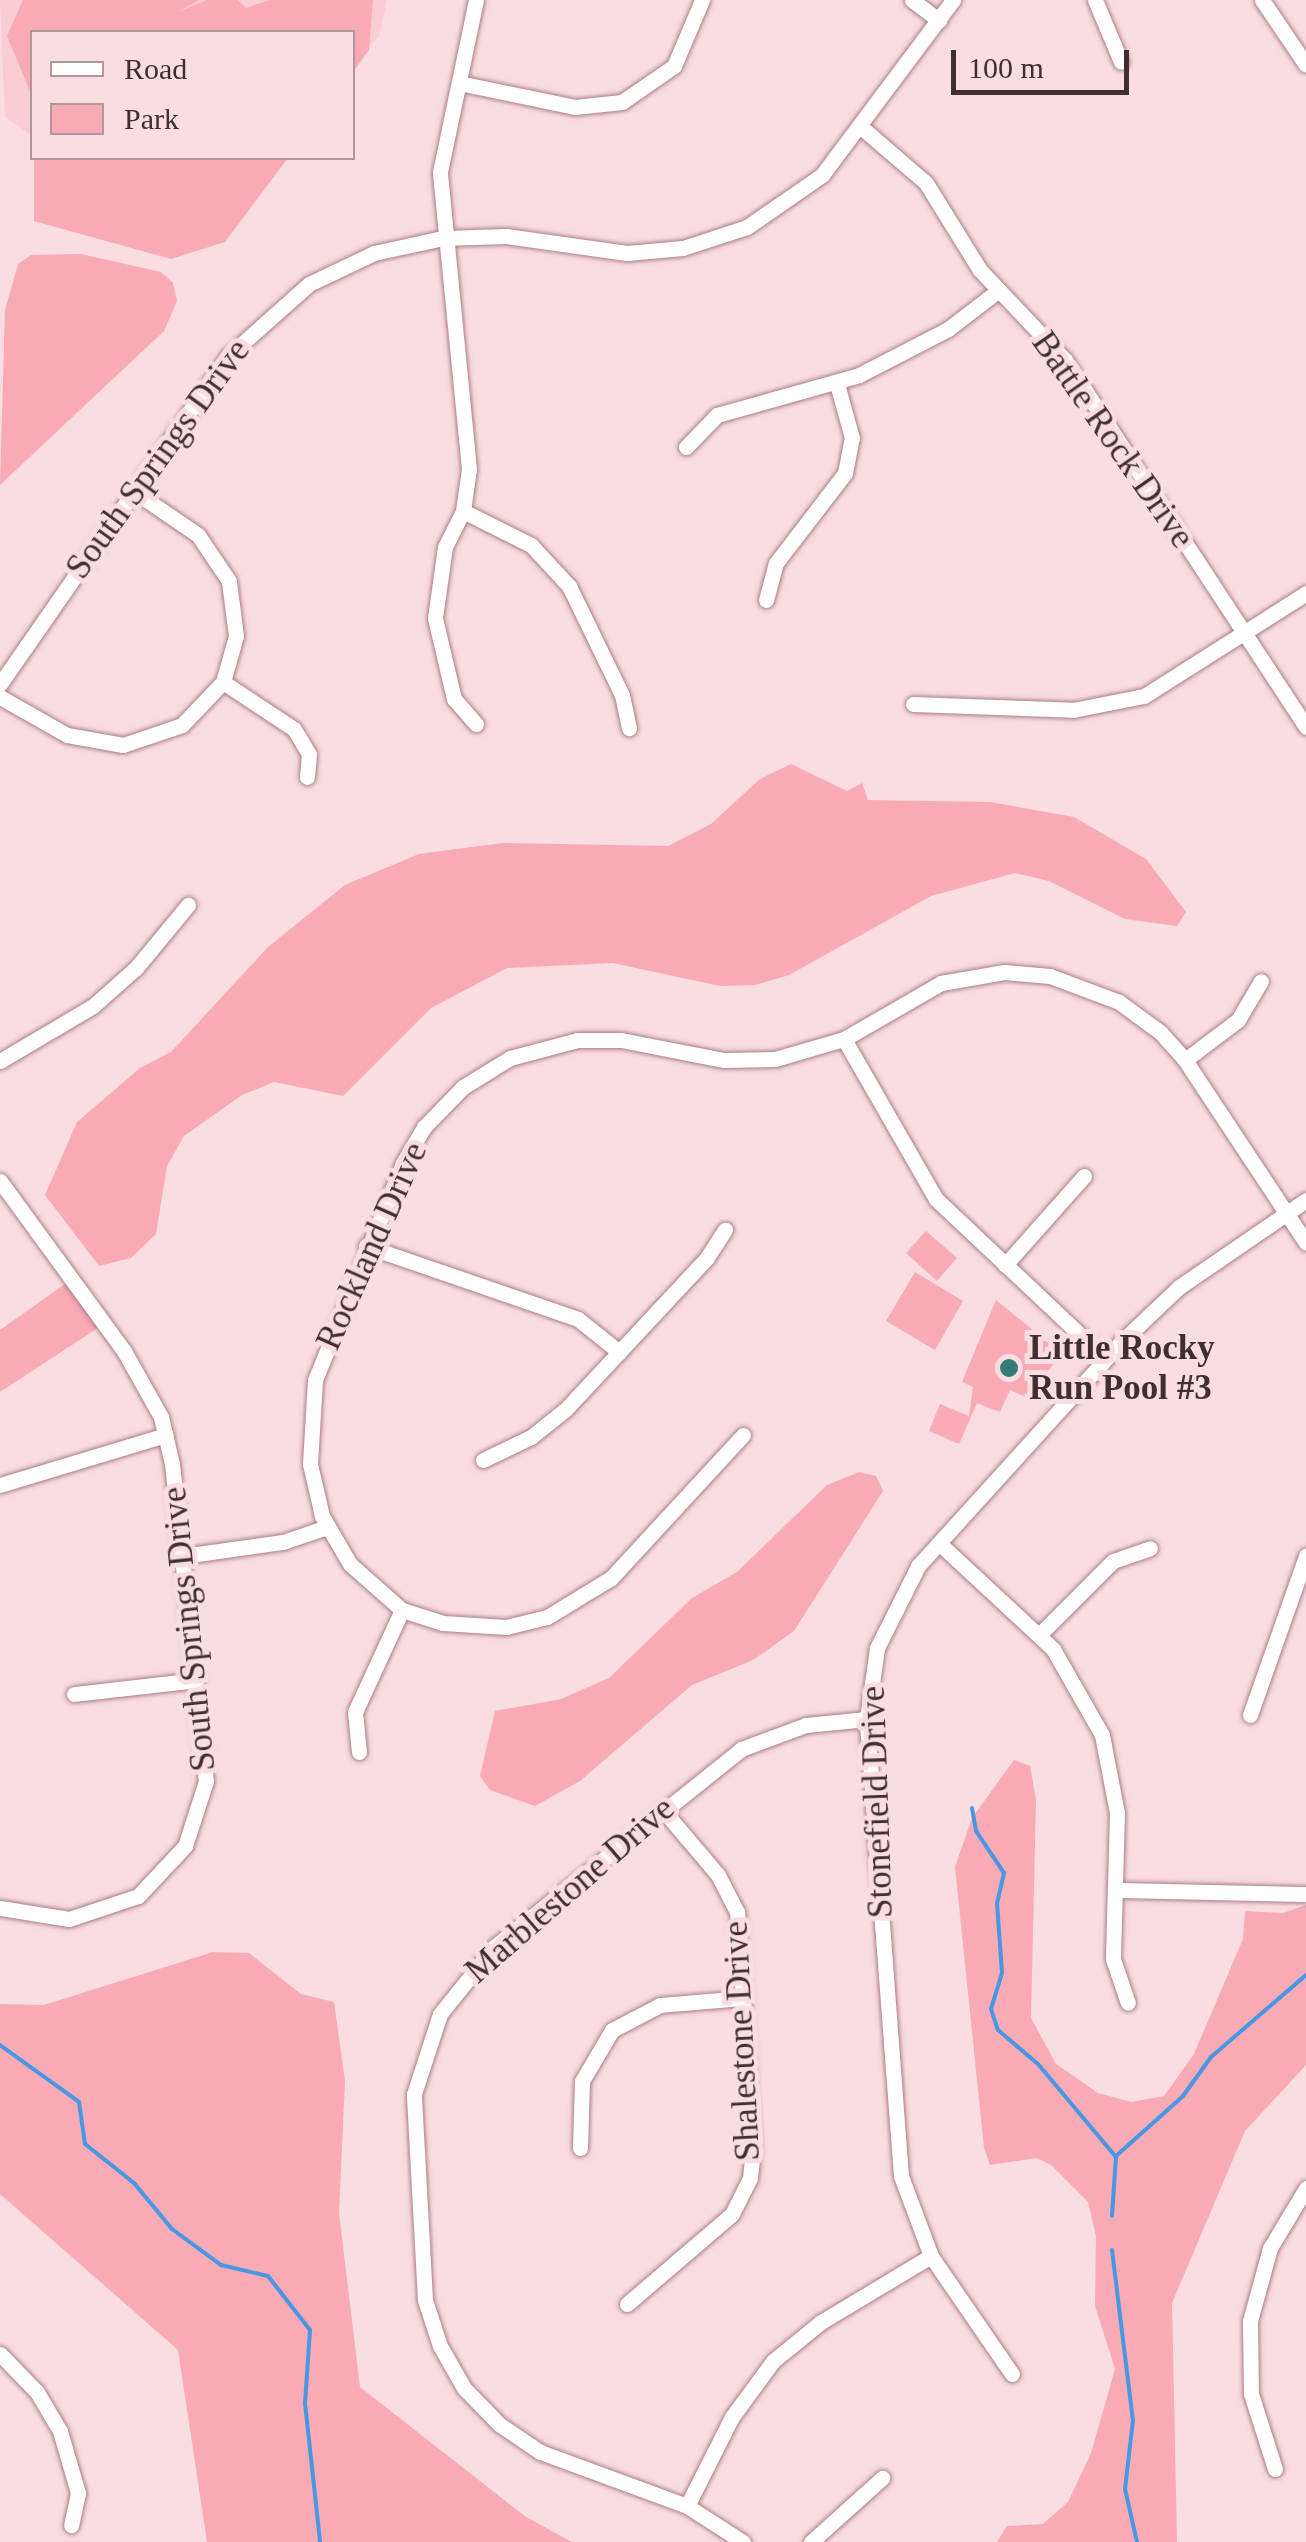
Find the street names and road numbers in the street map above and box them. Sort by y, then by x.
street label: Battle Rock Drive [1023,324,1203,556]
street label: South Springs Drive [57,331,259,587]
street label: Rockland Drive [308,1136,436,1356]
street label: South Springs Drive [153,1485,225,1773]
street label: Stonefield Drive [852,1685,902,1919]
street label: Marblestone Drive [457,1788,683,1992]
street label: Shalestone Drive [715,1920,769,2162]

